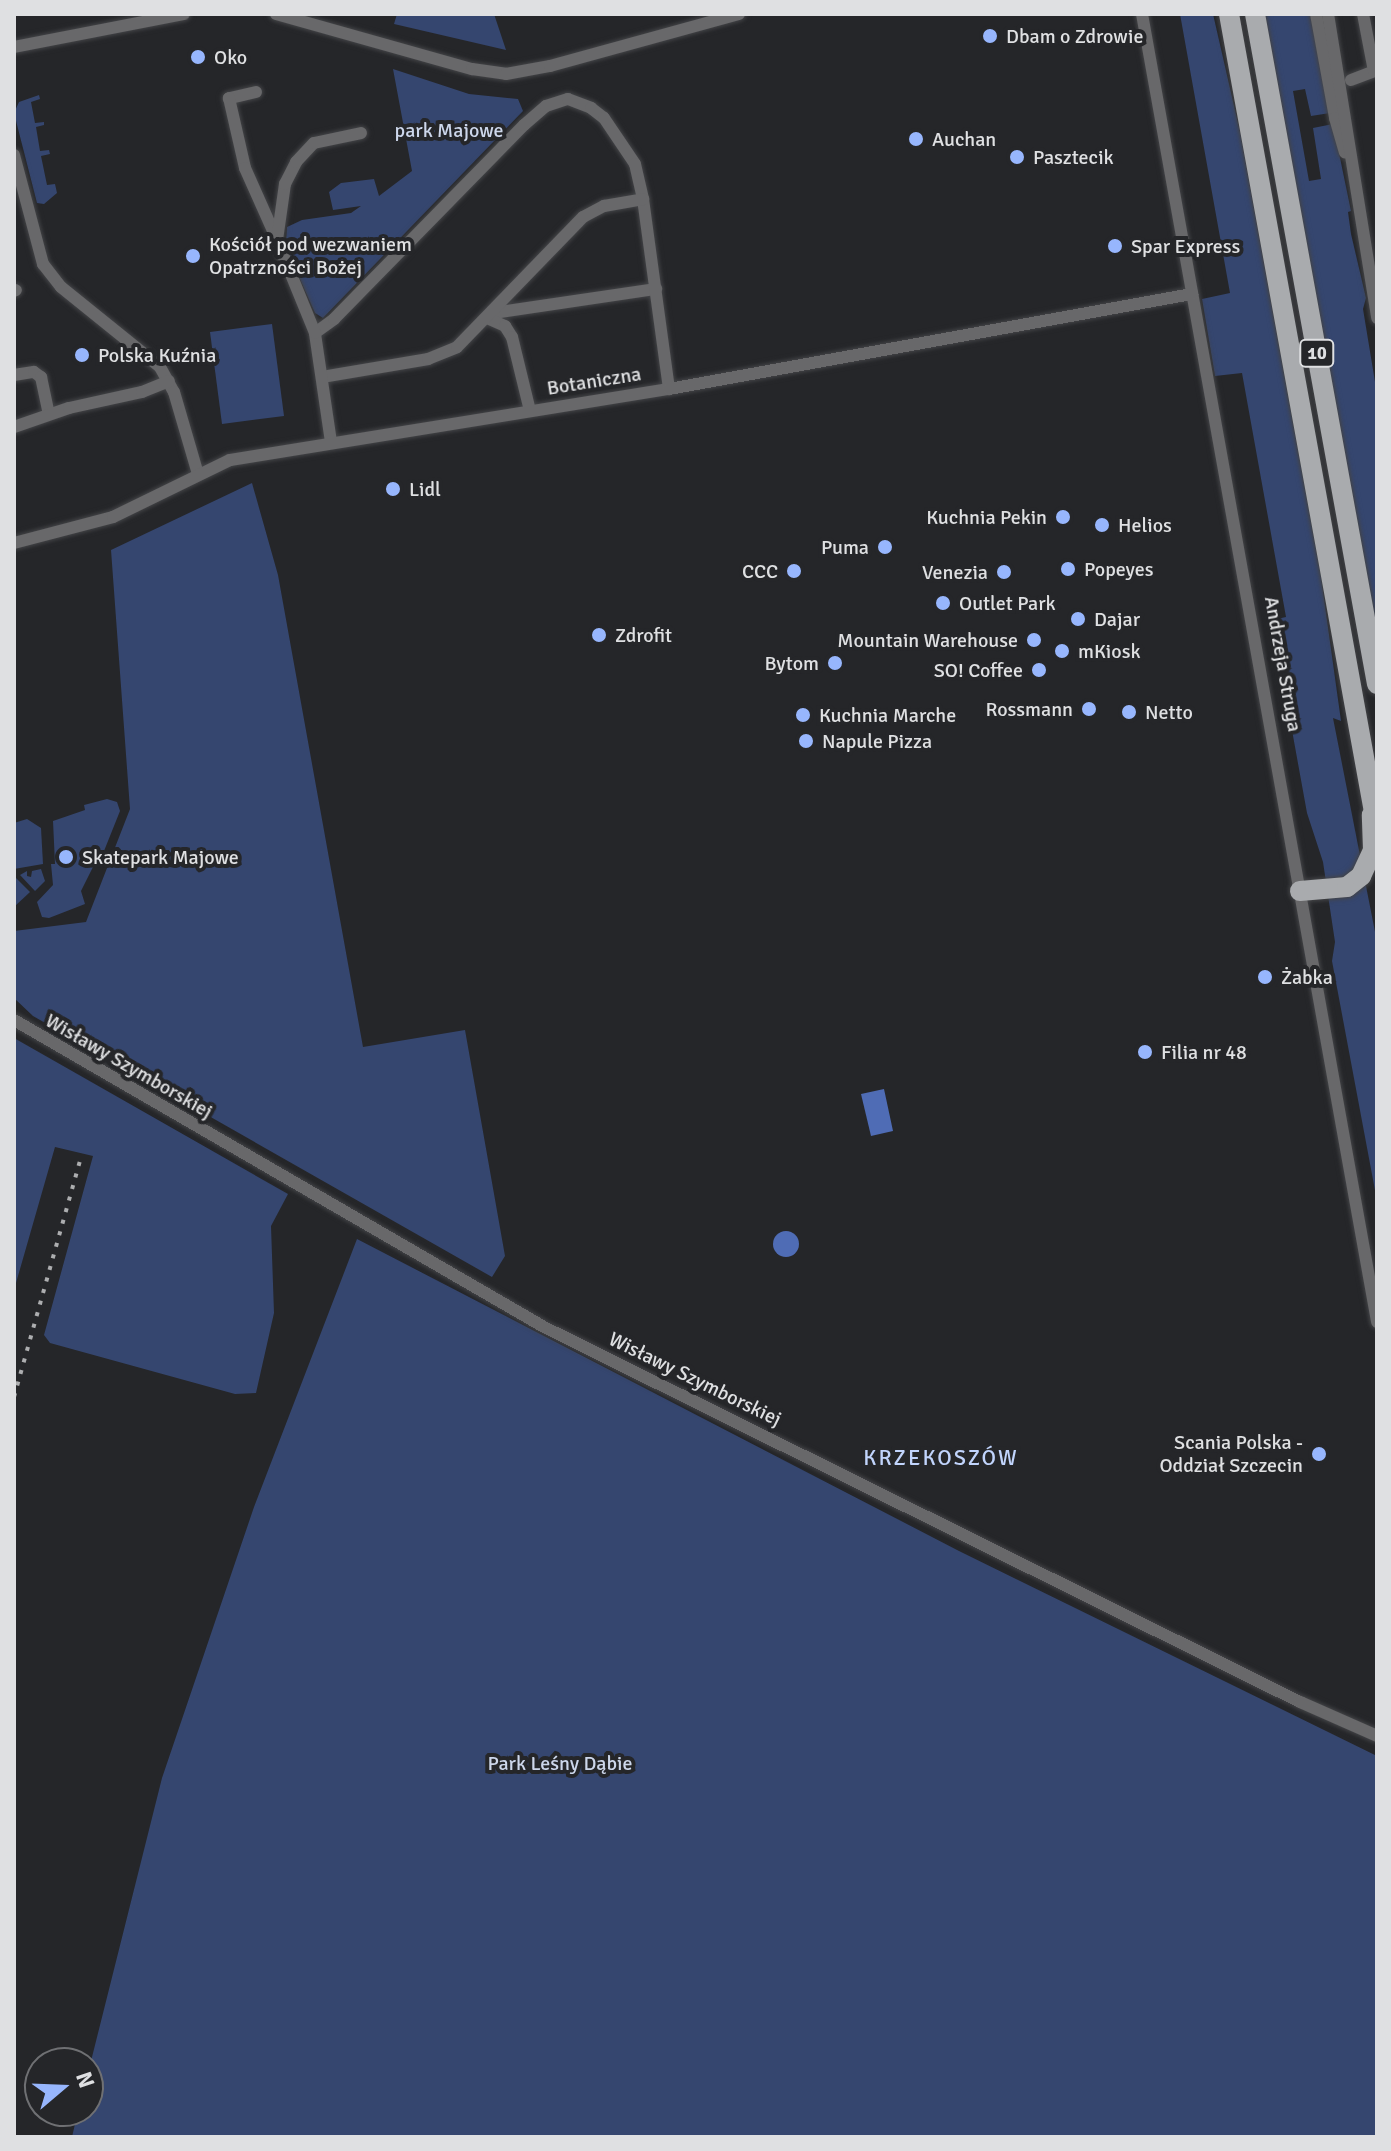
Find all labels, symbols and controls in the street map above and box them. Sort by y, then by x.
place label: Dbam o Zdrowie [1006,24,1143,48]
marker: Dbam o Zdrowie [981,27,999,45]
place label: Oko [214,45,247,69]
marker: Oko [189,48,207,66]
park label: park Majowe [395,118,503,142]
place label: Auchan [932,127,996,151]
marker: Auchan [907,130,925,148]
place label: Pasztecik [1033,145,1114,169]
marker: Pasztecik [1008,148,1026,166]
place label: Kościół pod wezwaniem Opatrzności Bożej [209,232,412,279]
place label: Spar Express [1131,234,1240,258]
marker: Spar Express [1106,237,1124,255]
marker: Kościół pod wezwaniem Opatrzności Bożej [184,247,202,265]
road number: 10 [1299,339,1335,367]
place label: Polska Kuźnia [98,343,216,367]
marker: Polska Kuźnia [73,346,91,364]
street label: Botaniczna [545,362,643,400]
place label: Lidl [409,477,441,501]
marker: Lidl [384,480,402,498]
place label: Kuchnia Pekin [926,505,1047,529]
marker: Kuchnia Pekin [1054,508,1072,526]
place label: Helios [1118,513,1172,537]
marker: Helios [1093,516,1111,534]
place label: Puma [821,535,869,559]
marker: Puma [876,538,894,556]
place label: Popeyes [1084,557,1153,581]
place label: CCC [742,559,778,583]
place label: Venezia [922,560,988,584]
marker: Popeyes [1059,560,1077,578]
marker: CCC [785,562,803,580]
marker: Venezia [995,563,1013,581]
place label: Outlet Park [959,591,1056,615]
marker: Outlet Park [934,594,952,612]
street label: Andrzeja Struga [1259,594,1307,734]
place label: Dajar [1094,607,1140,631]
marker: Dajar [1069,610,1087,628]
place label: Zdrofit [615,623,672,647]
marker: Zdrofit [590,626,608,644]
place label: Mountain Warehouse [837,628,1018,652]
marker: Mountain Warehouse [1025,631,1043,649]
place label: mKiosk [1078,639,1140,663]
marker: mKiosk [1053,642,1071,660]
place label: Bytom [764,651,819,675]
marker: Bytom [826,654,844,672]
place label: SO! Coffee [934,658,1023,682]
marker: SO! Coffee [1030,661,1048,679]
place label: Rossmann [985,697,1073,721]
marker: Rossmann [1080,700,1098,718]
place label: Netto [1145,700,1193,724]
place label: Kuchnia Marche [819,703,956,727]
marker: Netto [1120,703,1138,721]
marker: Kuchnia Marche [794,706,812,724]
place label: Napule Pizza [822,729,932,753]
marker: Napule Pizza [797,732,815,750]
place label: Skatepark Majowe [82,845,239,869]
marker: Skatepark Majowe [57,848,75,866]
place label: Żabka [1281,965,1333,989]
marker: Żabka [1256,968,1274,986]
street label: Wisławy Szymborskiej [41,1008,217,1124]
place label: Filia nr 48 [1161,1040,1247,1064]
marker: Filia nr 48 [1136,1043,1154,1061]
street label: Wisławy Szymborskiej [605,1327,785,1431]
place label: Scania Polska - Oddział Szczecin [1159,1430,1303,1477]
district label: KRZEKOSZÓW [863,1445,1019,1471]
marker: Scania Polska - Oddział Szczecin [1310,1445,1328,1463]
park label: Park Leśny Dąbie [488,1751,632,1775]
north arrow [24,2047,104,2127]
text: N [70,2068,101,2091]

